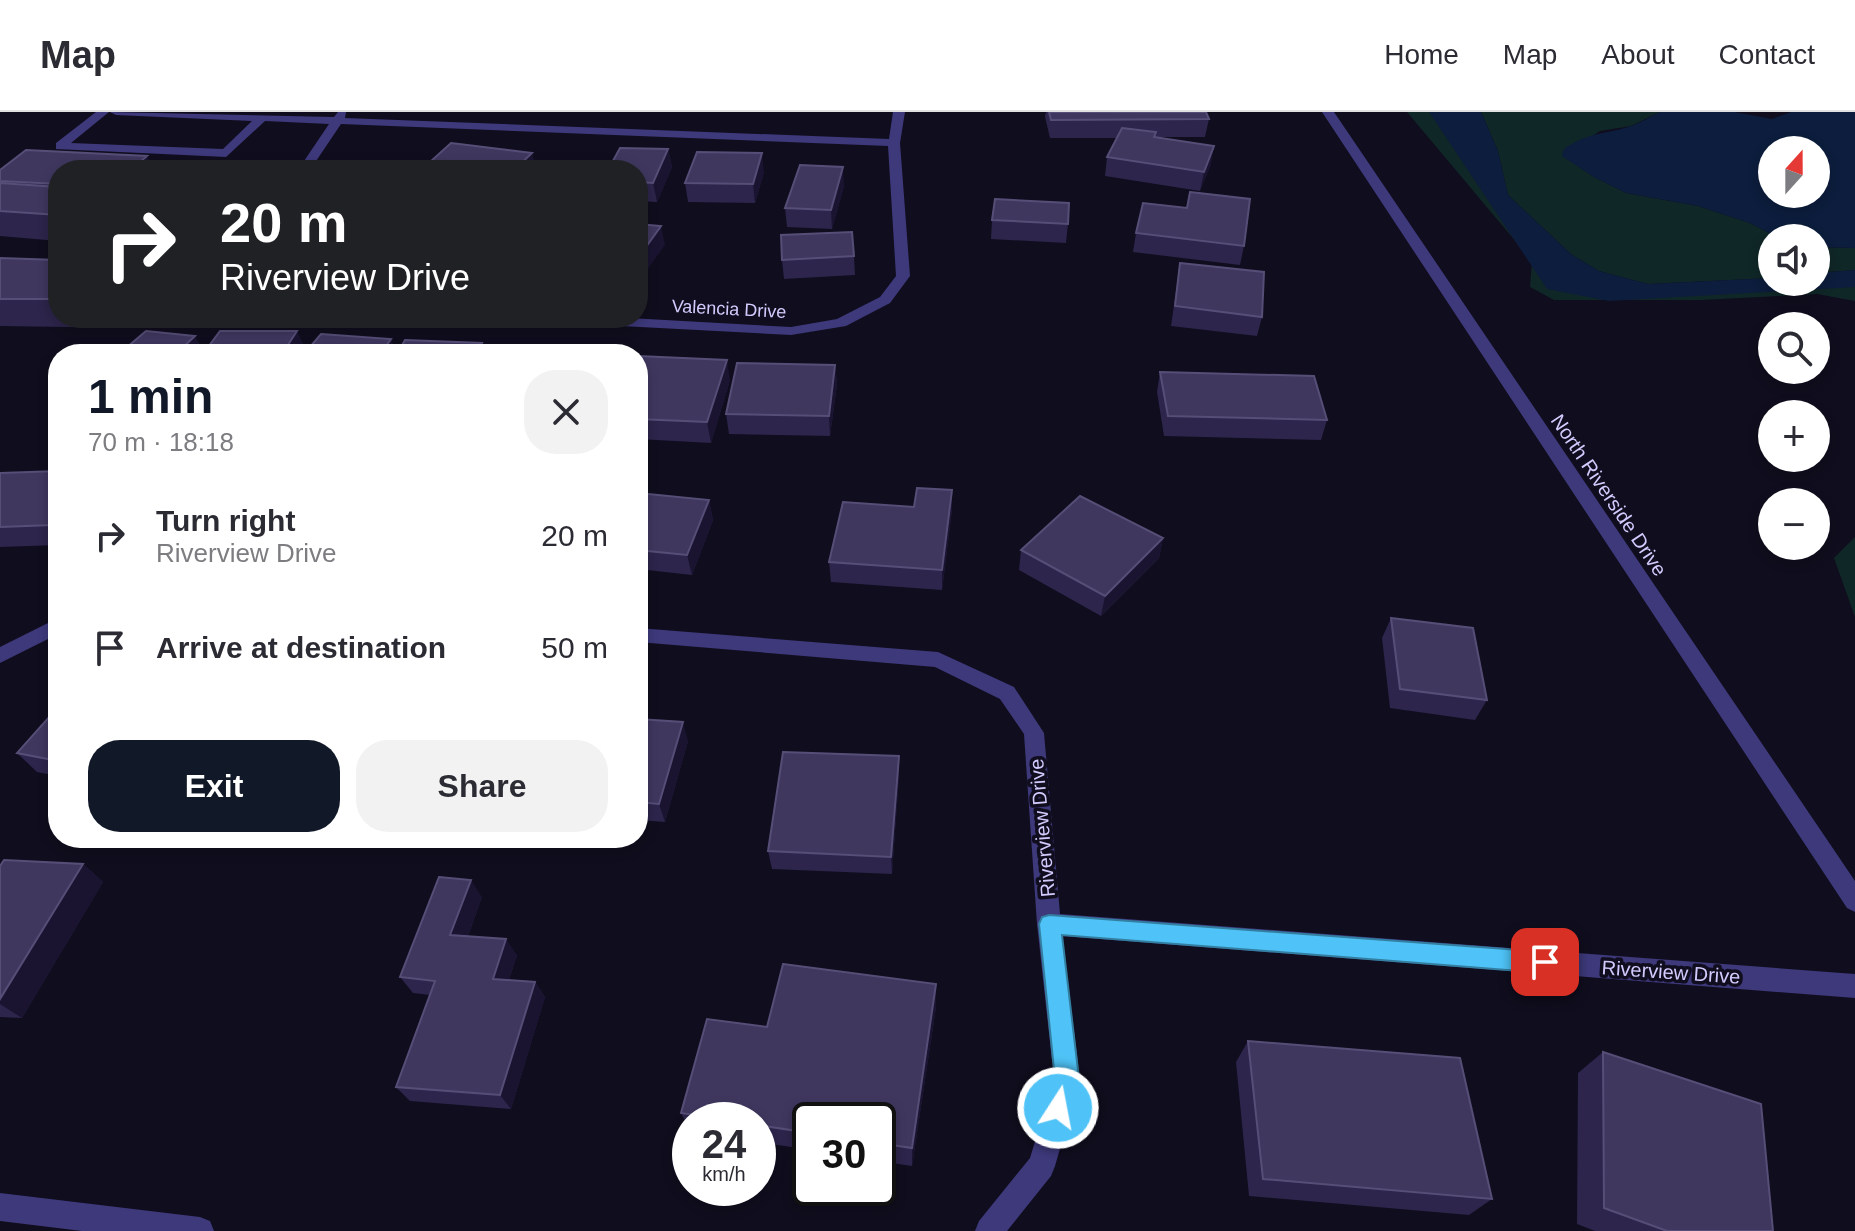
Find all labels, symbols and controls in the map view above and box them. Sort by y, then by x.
text: Map [40,34,116,76]
text: Home [1384,39,1459,70]
text: Map [1503,39,1557,70]
text: About [1601,39,1675,70]
text: Contact [1719,39,1815,70]
north arrow [1758,136,1830,208]
map controls [1758,136,1830,560]
text: 20 m [220,191,348,254]
icon: right [88,192,192,296]
button: sound [1758,224,1830,296]
text: Riverview Drive [220,257,470,298]
street label: Valencia Drive [671,296,787,322]
button: search [1758,312,1830,384]
text: 1 min [88,370,213,423]
button: close [524,370,608,454]
button: + [1758,400,1830,472]
street label: North Riverside Drive [1547,410,1671,580]
text: 70 m · 18:18 [88,427,234,457]
button: − [1758,488,1830,560]
text: Turn right [156,504,295,537]
icon: right [88,514,132,558]
text: 20 m [541,519,608,552]
text: Riverview Drive [156,538,337,568]
icon: arrive [88,626,132,670]
text: Arrive at destination [156,631,446,664]
text: 50 m [541,631,608,664]
button: Exit [88,740,340,832]
button: Share [356,740,608,832]
street label: Riverview Drive [1025,758,1059,898]
pin [1511,928,1579,996]
icon: arrive [1523,940,1567,984]
street label: Riverview Drive [1601,956,1741,988]
position arrow [1016,1066,1100,1150]
speed limit sign: 30 [792,1102,896,1206]
text: 24 [702,1122,746,1166]
text: km/h [702,1163,746,1185]

